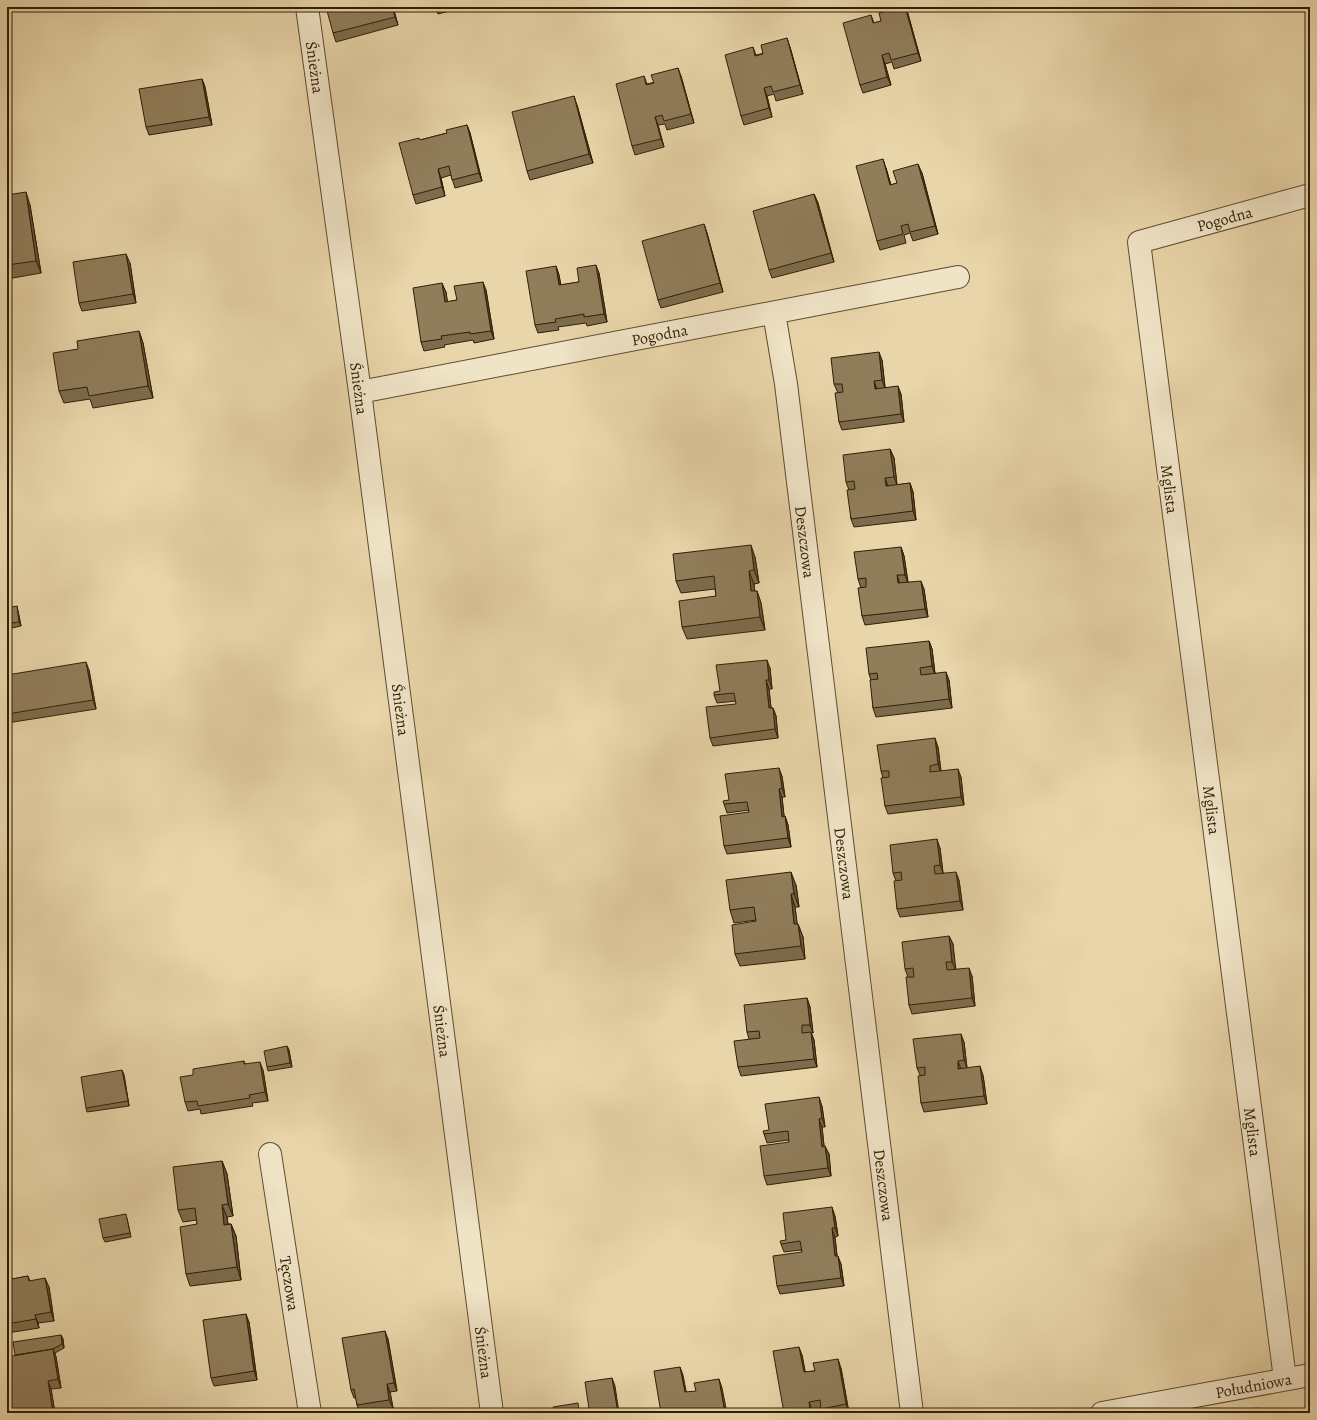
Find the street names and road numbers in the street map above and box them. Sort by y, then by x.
street label: Śnieżna [300,40,329,96]
street label: Pogodna [1194,201,1256,238]
street label: Pogodna [630,319,690,352]
street label: Śnieżna [344,361,373,416]
street label: Mglista [1155,463,1183,515]
street label: Deszczowa [789,505,820,580]
street label: Śnieżna [386,682,414,738]
street label: Mglista [1197,784,1225,836]
street label: Deszczowa [828,826,859,901]
street label: Śnieżna [427,1004,456,1059]
street label: Mglista [1238,1106,1266,1158]
street label: Deszczowa [868,1148,898,1223]
street label: Tęczowa [274,1255,304,1313]
street label: Śnieżna [469,1325,498,1380]
street label: Południowa [1214,1368,1294,1404]

